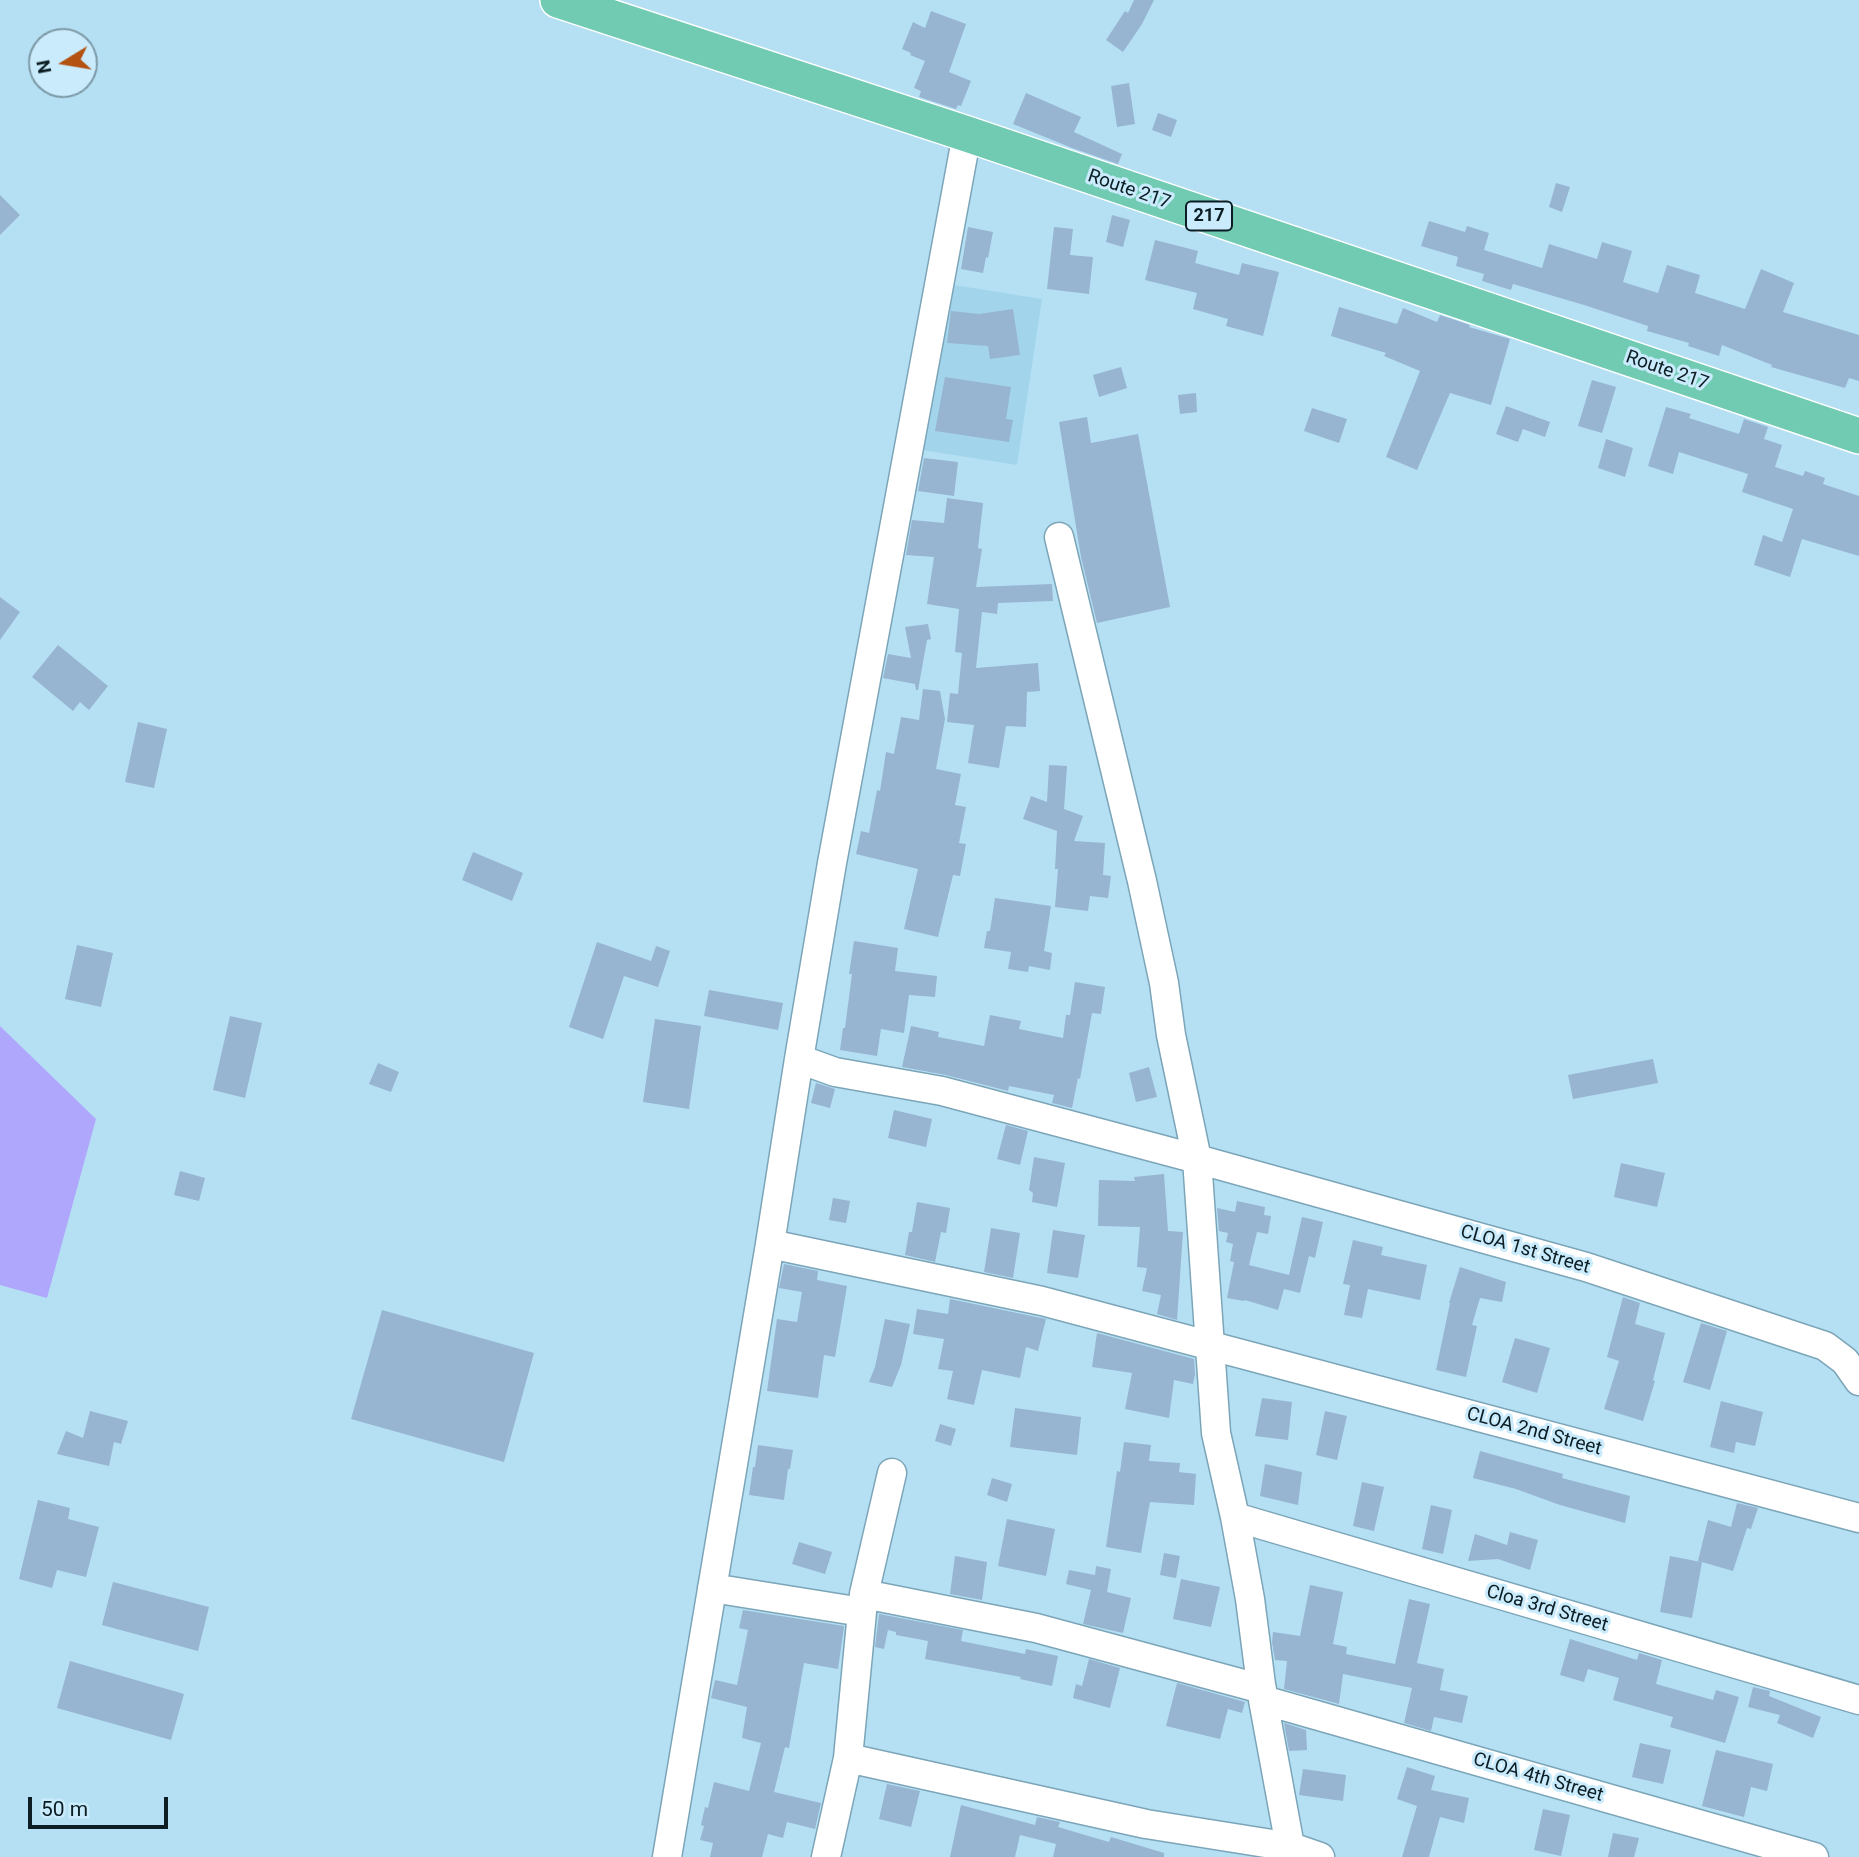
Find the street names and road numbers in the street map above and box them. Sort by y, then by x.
street label: Route 217 [1085,165,1173,215]
road number: 217 [1186,202,1232,230]
street label: Route 217 [1623,346,1711,396]
street label: CLOA 1st Street [1458,1221,1592,1279]
street label: CLOA 2nd Street [1464,1403,1604,1461]
street label: Cloa 3rd Street [1484,1581,1610,1637]
street label: CLOA 4th Street [1470,1749,1606,1807]

